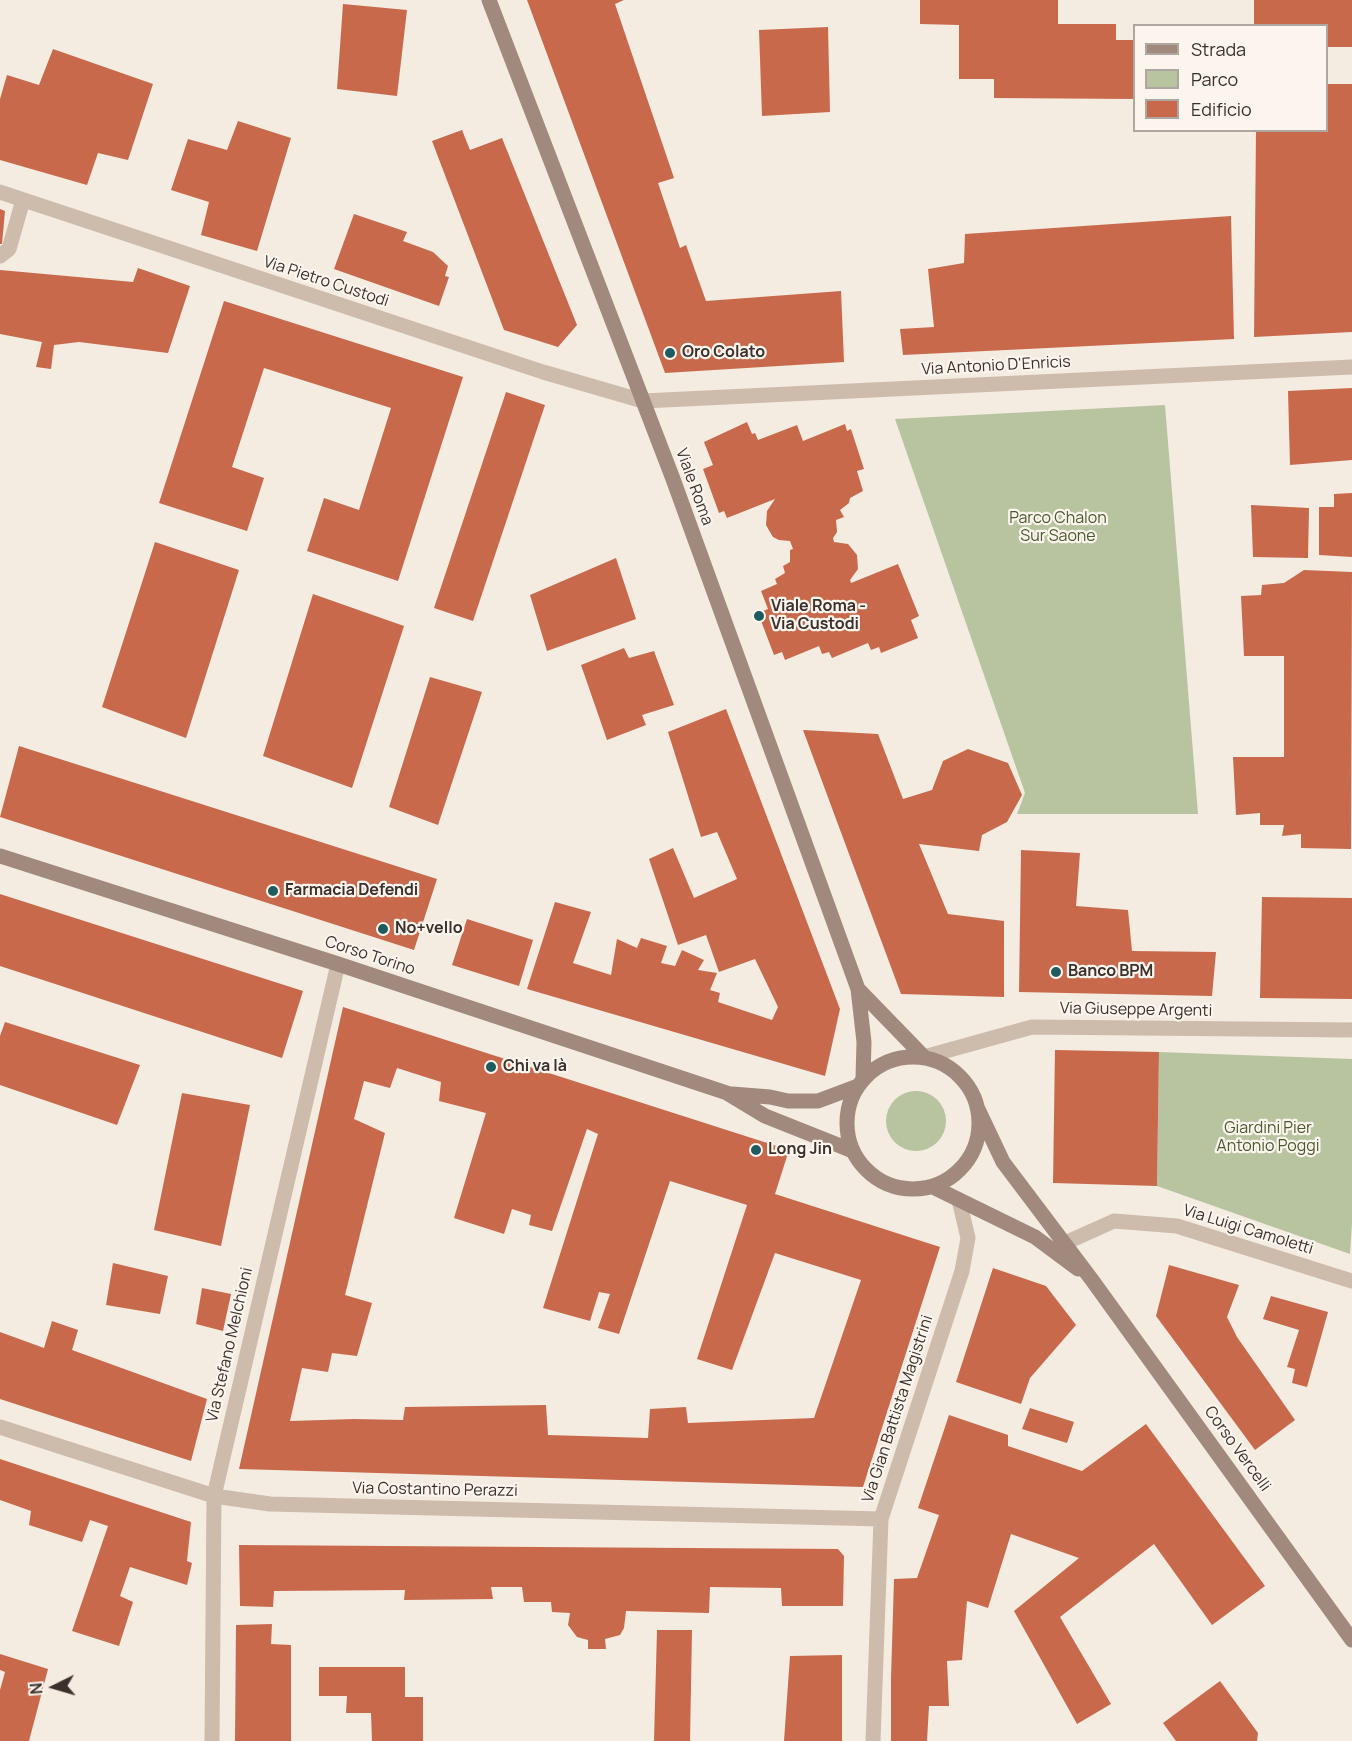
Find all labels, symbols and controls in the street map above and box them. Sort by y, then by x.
legend [1133,24,1328,132]
text: Strada [1191,37,1246,61]
text: Parco [1191,67,1238,91]
text: Edificio [1191,97,1252,121]
street label: Via Pietro Custodi [261,253,391,311]
place label: Oro Colato [682,343,765,363]
marker: Oro Colato [663,346,677,360]
street label: Via Antonio D'Enricis [921,353,1071,379]
street label: Viale Roma [671,446,717,528]
park label: Parco Chalon Sur Saone [1009,509,1107,547]
place label: Viale Roma - Via Custodi [771,597,866,635]
marker: Viale Roma - Via Custodi [752,609,766,623]
place label: Farmacia Defendi [285,881,418,901]
marker: Farmacia Defendi [266,884,280,898]
place label: No+vello [395,919,463,939]
marker: No+vello [376,922,390,936]
street label: Corso Torino [323,932,417,980]
place label: Banco BPM [1068,962,1153,982]
marker: Banco BPM [1049,965,1063,979]
street label: Via Giuseppe Argenti [1060,999,1212,1021]
place label: Chi va là [503,1057,567,1077]
marker: Chi va là [484,1060,498,1074]
park label: Giardini Pier Antonio Poggi [1217,1119,1319,1157]
place label: Long Jin [768,1140,832,1160]
marker: Long Jin [749,1143,763,1157]
street label: Via Luigi Camoletti [1181,1201,1315,1259]
street label: Via Stefano Melchioni [203,1266,257,1424]
street label: Via Gian Battista Magistrini [859,1313,937,1505]
street label: Corso Vercelli [1200,1403,1274,1495]
street label: Via Costantino Perazzi [352,1479,518,1501]
north arrow [24,1657,84,1717]
text: N [25,1682,48,1695]

